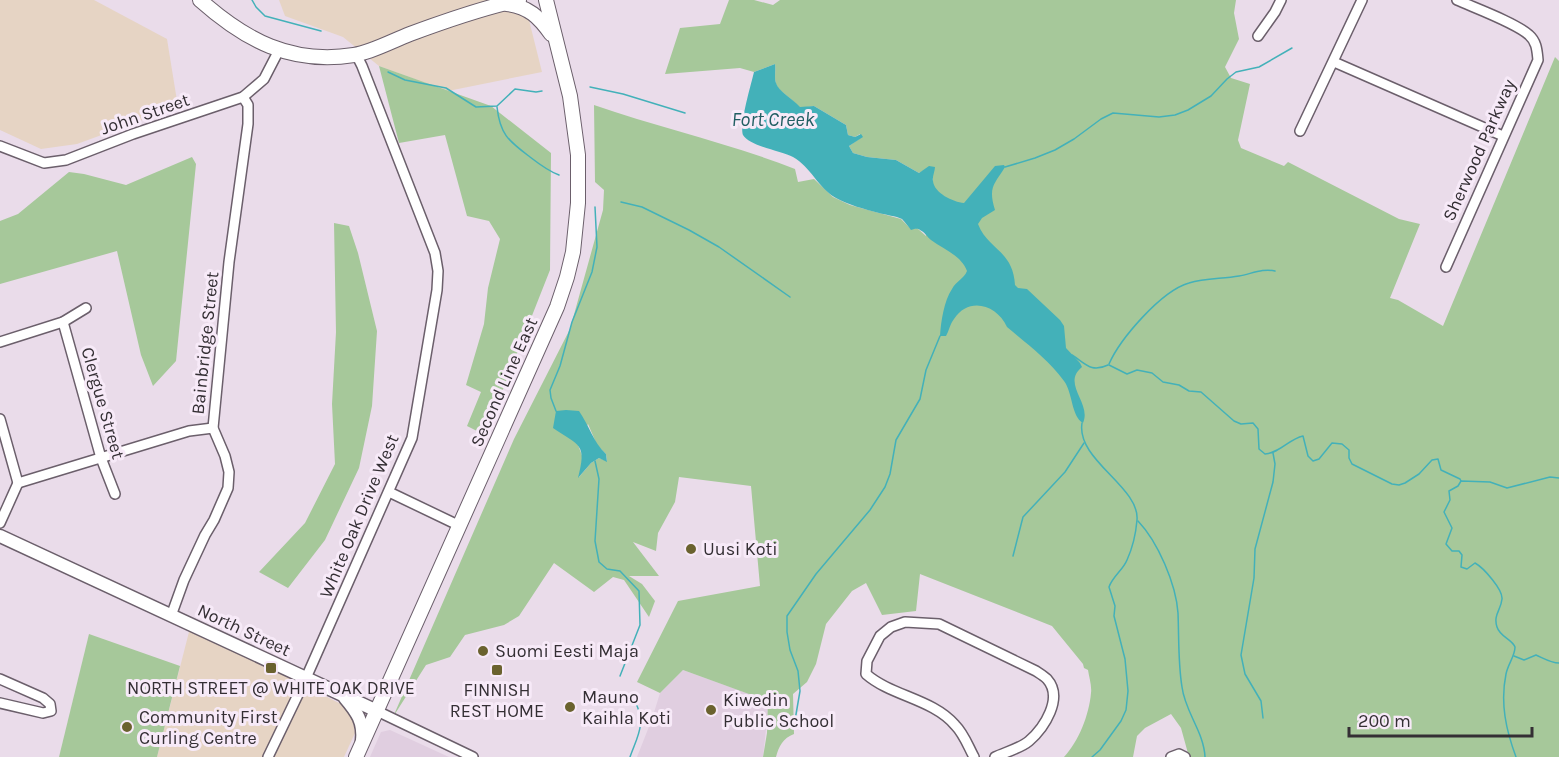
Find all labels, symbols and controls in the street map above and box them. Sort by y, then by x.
street label: Sherwood Parkway [1438,75,1520,224]
street label: John Street [98,88,193,139]
water label: Fort Creek [731,108,815,131]
street label: Bainbridge Street [187,270,223,416]
street label: Second Line East [466,314,543,450]
street label: Clergue Street [77,344,130,462]
street label: White Oak Drive West [315,431,404,601]
place label: Uusi Koti [703,538,778,560]
marker: Uusi Koti [684,542,698,556]
street label: North Street [194,599,294,661]
place label: Suomi Eesti Maja [495,640,639,662]
marker: Suomi Eesti Maja [476,644,490,658]
marker: NORTH STREET @ WHITE OAK DRIVE [264,661,278,675]
marker: FINNISH REST HOME [490,663,504,677]
place label: NORTH STREET @ WHITE OAK DRIVE [127,677,415,699]
place label: FINNISH REST HOME [450,679,544,722]
place label: Mauno Kaihla Koti [582,686,671,729]
place label: Kiwedin Public School [723,689,834,732]
marker: Mauno Kaihla Koti [563,700,577,714]
scale bar [1349,700,1532,738]
marker: Kiwedin Public School [704,703,718,717]
place label: Community First Curling Centre [139,706,278,749]
text: 200 m [1358,710,1411,732]
marker: Community First Curling Centre [120,720,134,734]

